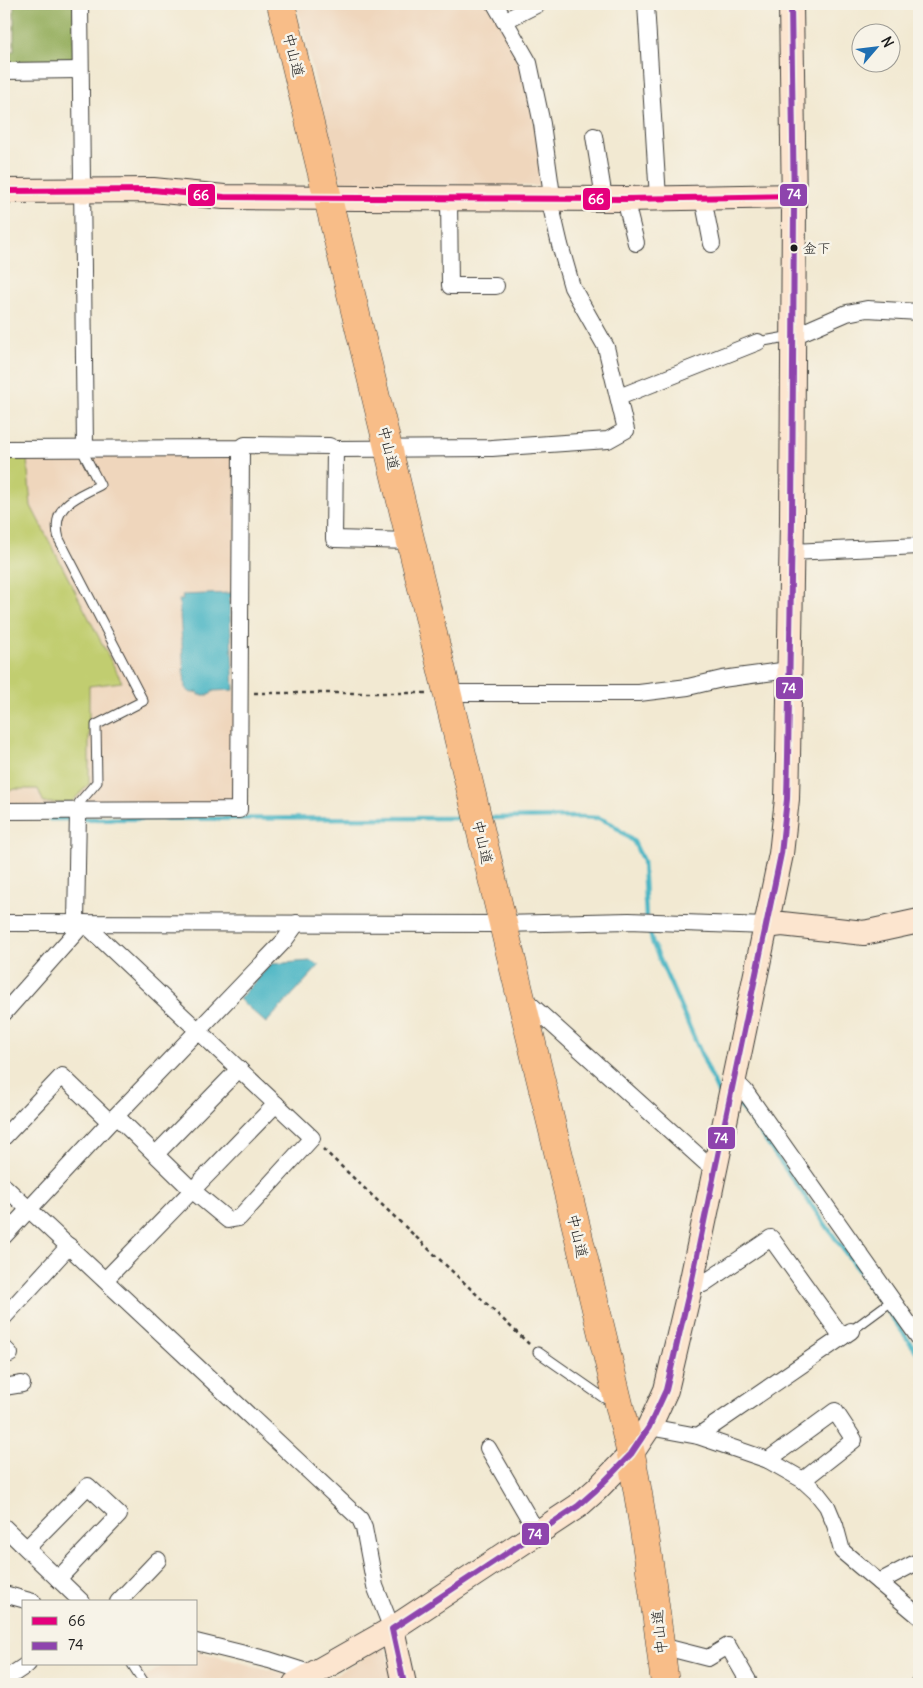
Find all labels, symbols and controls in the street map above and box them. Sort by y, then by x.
north arrow [850,22,900,72]
street label: 中山道 [279,31,309,79]
text: N [877,33,898,50]
line badge: 66 [187,183,216,207]
line badge: 74 [779,183,808,207]
text: 74 [787,185,801,203]
text: 66 [193,186,209,204]
line badge: 66 [582,187,611,211]
text: 66 [588,190,604,208]
place label: 金下 [803,239,831,257]
marker: 金下 [789,243,799,253]
street label: 中山道 [374,424,404,472]
line badge: 74 [775,676,804,700]
text: 74 [782,679,796,697]
street label: 中山道 [469,818,497,866]
line badge: 74 [707,1126,736,1150]
text: 74 [714,1129,728,1147]
street label: 中山道 [564,1212,592,1260]
line badge: 74 [521,1522,550,1546]
text: 74 [528,1525,542,1543]
legend [22,1600,198,1666]
street label: 中山道 [647,1609,671,1655]
text: 66 [68,1611,85,1630]
text: 74 [68,1635,84,1654]

